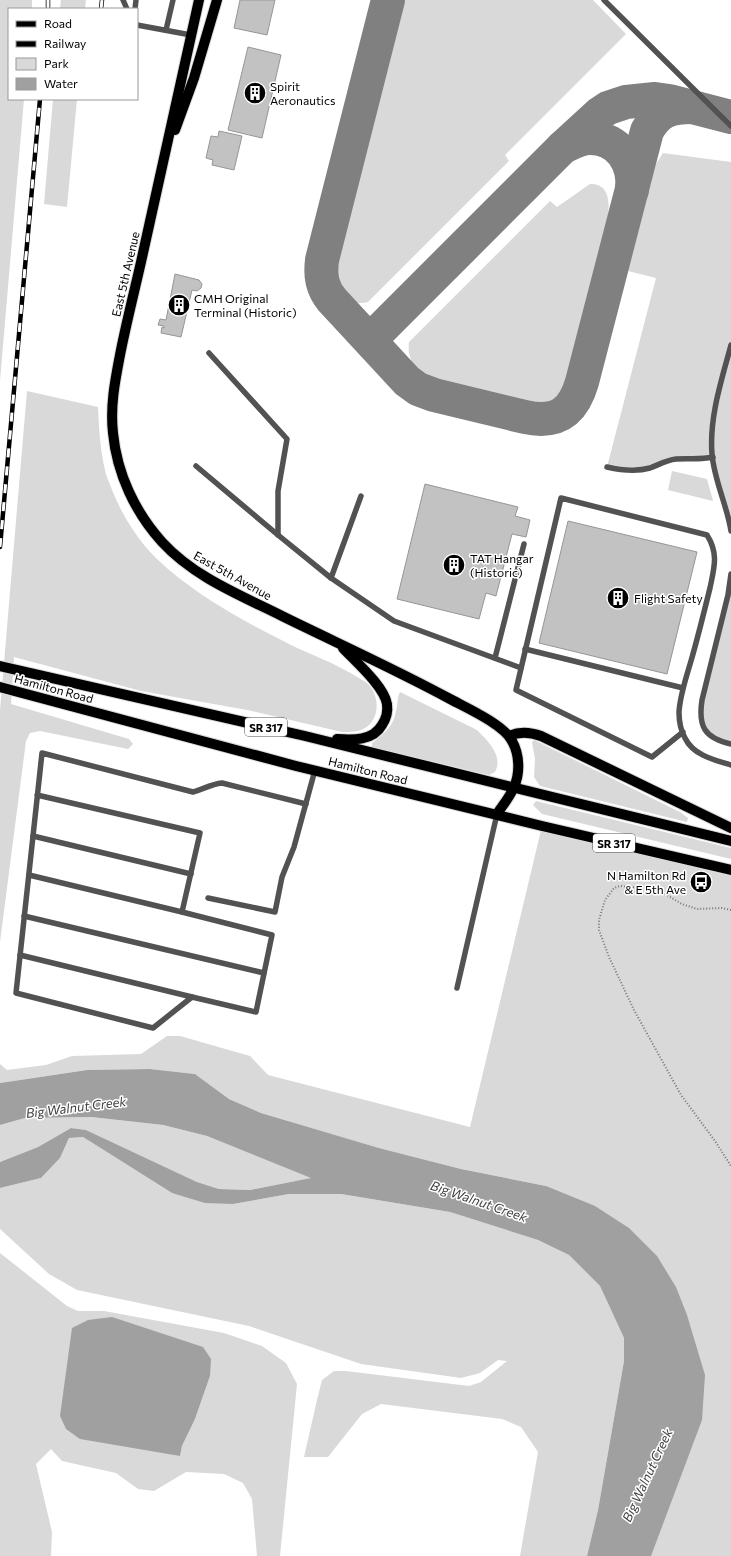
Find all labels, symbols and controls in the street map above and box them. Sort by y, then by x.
legend [8,8,138,100]
text: Road [44,16,72,30]
text: Railway [44,36,86,50]
text: Park [44,56,70,70]
text: Water [44,76,78,90]
place label: Spirit Aeronautics [270,79,335,107]
building icon: Spirit Aeronautics [242,80,268,106]
street label: East 5th Avenue [108,230,142,318]
place label: CMH Original Terminal (Historic) [194,291,297,319]
building icon: CMH Original Terminal (Historic) [166,292,192,318]
street label: East 5th Avenue [192,548,274,602]
place label: TAT Hangar (Historic) [470,551,534,579]
building icon: TAT Hangar (Historic) [441,552,467,578]
building icon: Flight Safety [605,585,631,611]
place label: Flight Safety [634,591,703,605]
street label: Hamilton Road [13,671,95,705]
road number: SR 317 [245,718,287,736]
street label: Hamilton Road [327,753,409,787]
road number: SR 317 [593,834,635,852]
place label: N Hamilton Rd & E 5th Ave [607,868,686,896]
bus stop icon: N Hamilton Rd & E 5th Ave [688,869,714,895]
water label: Big Walnut Creek [25,1093,128,1121]
water label: Big Walnut Creek [429,1177,530,1225]
water label: Big Walnut Creek [618,1425,676,1524]

